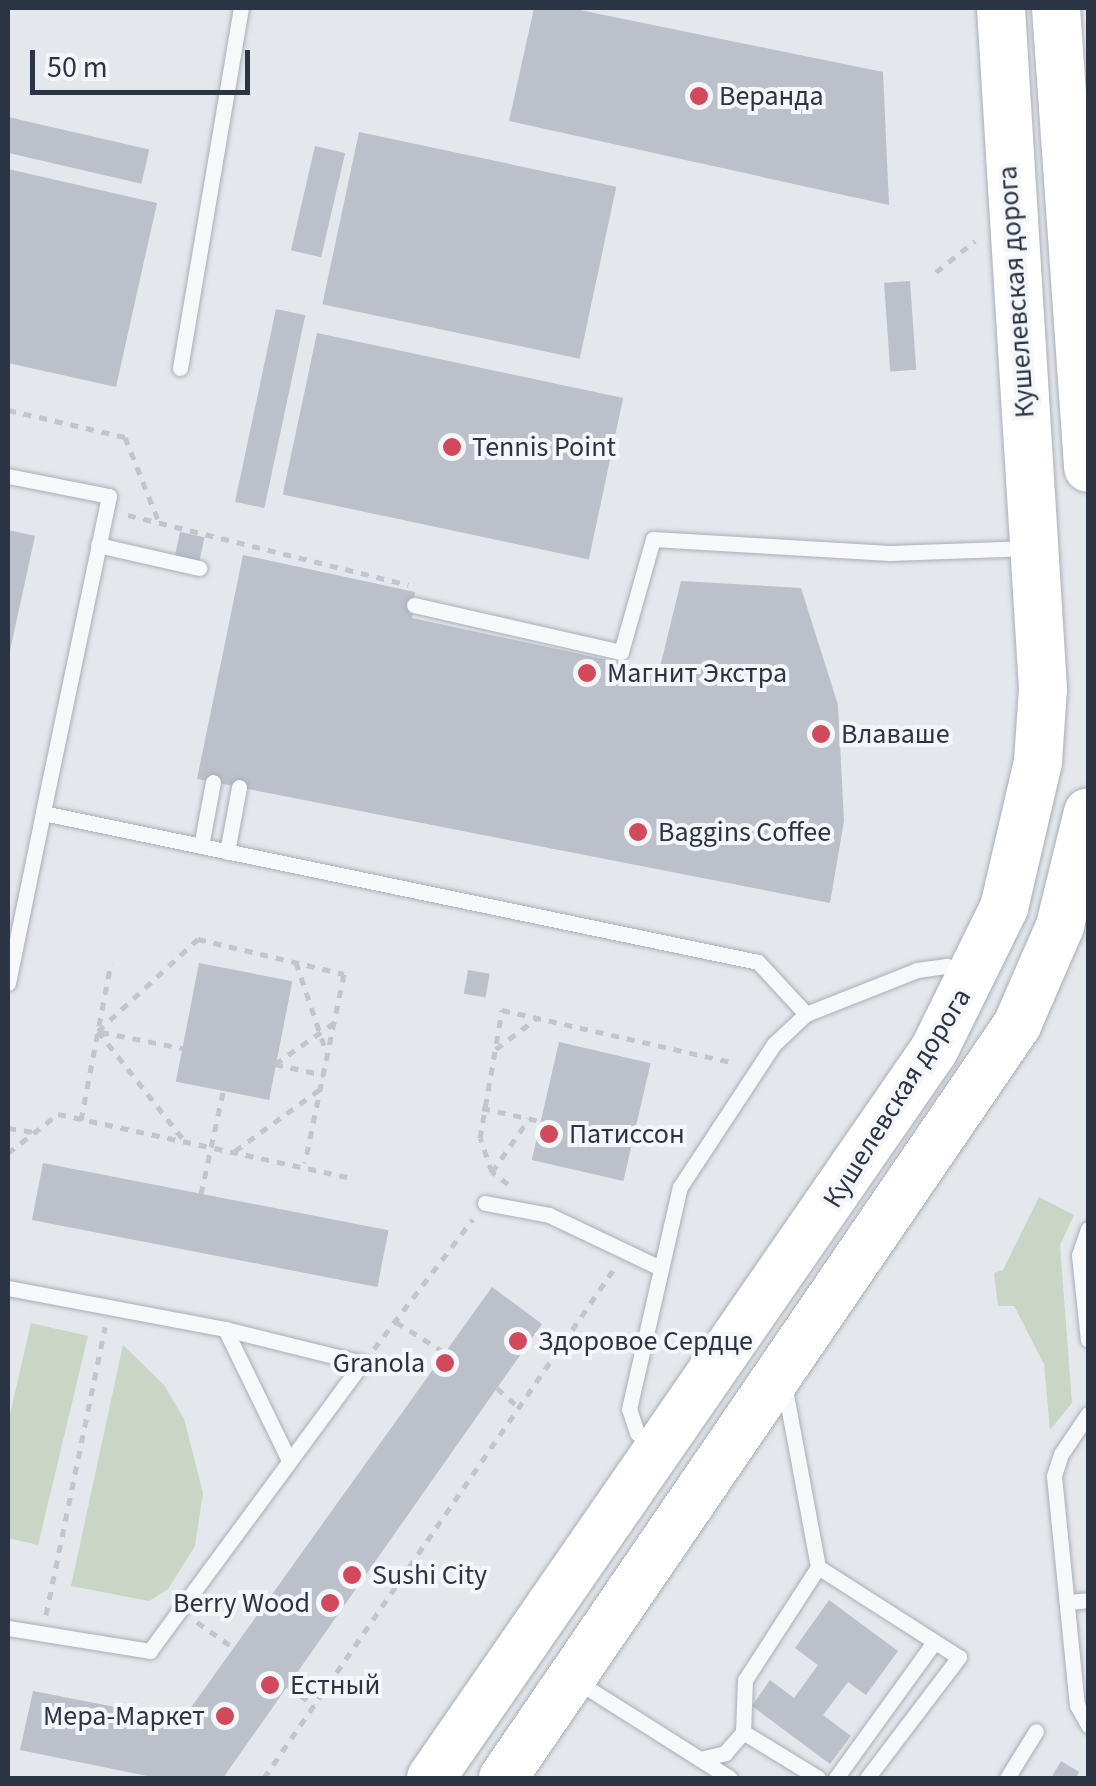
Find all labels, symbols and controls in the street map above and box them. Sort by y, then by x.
scale bar [35,30,255,92]
text: 50 m [47,46,108,89]
place label: Веранда [719,79,823,113]
marker: Веранда [688,85,710,107]
street label: Кушелевская дорога [990,165,1042,419]
place label: Tennis Point [472,430,616,464]
marker: Tennis Point [441,436,463,458]
place label: Магнит Экстра [607,656,787,690]
marker: Магнит Экстра [576,662,598,684]
place label: Влаваше [841,717,950,751]
marker: Влаваше [810,723,832,745]
place label: Baggins Coffee [658,815,831,849]
marker: Baggins Coffee [627,821,649,843]
street label: Кушелевская дорога [816,982,978,1214]
place label: Патиссон [569,1117,685,1151]
marker: Патиссон [538,1123,560,1145]
place label: Здоровое Сердце [538,1324,753,1358]
marker: Здоровое Сердце [507,1330,529,1352]
place label: Granola [333,1346,425,1380]
marker: Granola [434,1352,456,1374]
place label: Sushi City [372,1558,487,1592]
marker: Sushi City [341,1564,363,1586]
place label: Berry Wood [173,1586,310,1620]
marker: Berry Wood [319,1592,341,1614]
place label: Естный [290,1668,380,1702]
marker: Естный [259,1674,281,1696]
place label: Мера-Маркет [43,1699,205,1733]
marker: Мера-Маркет [214,1705,236,1727]

